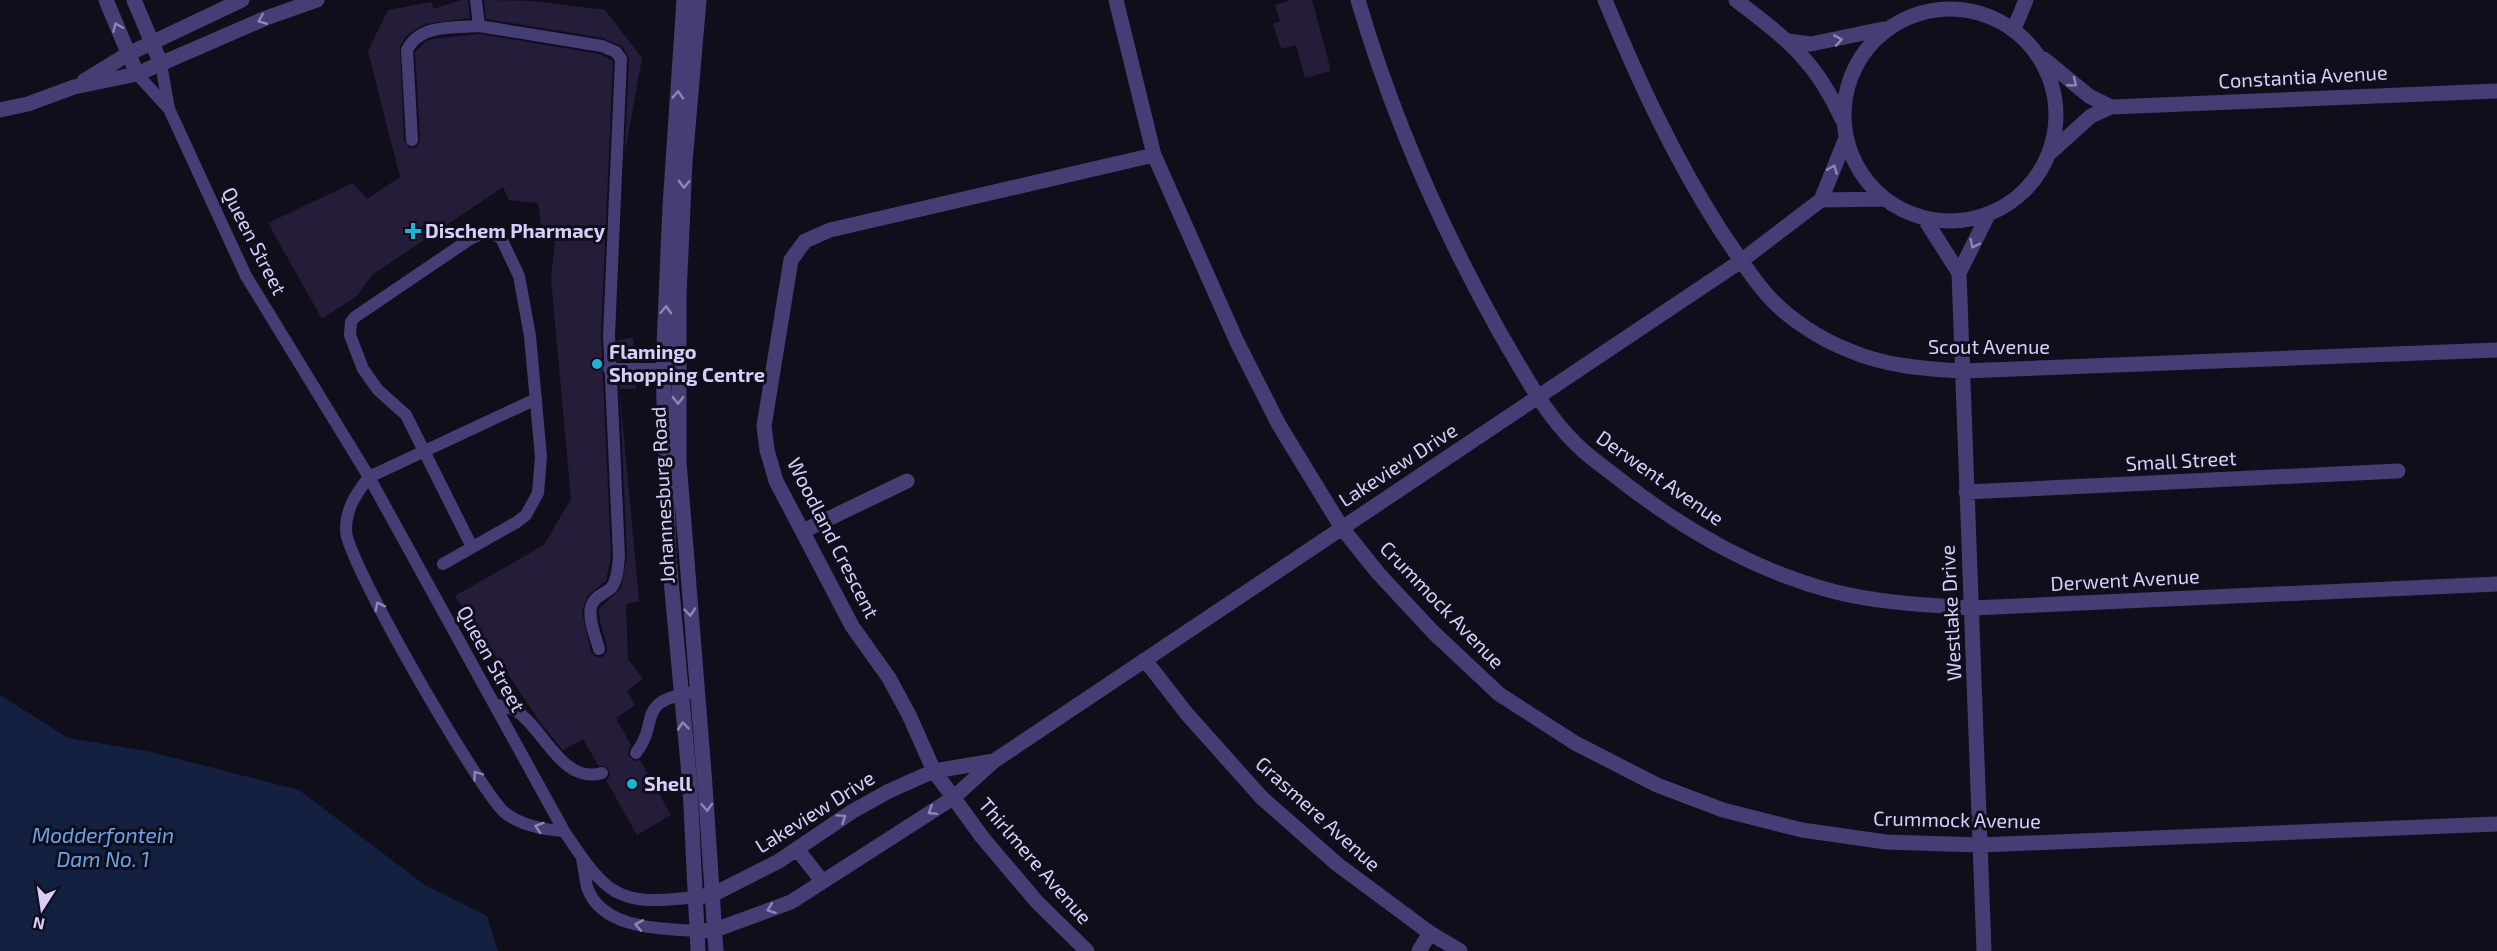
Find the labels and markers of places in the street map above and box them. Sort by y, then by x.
place label: Dischem Pharmacy [425,218,606,243]
marker: Dischem Pharmacy [406,224,420,238]
place label: Flamingo Shopping Centre [609,339,765,386]
marker: Flamingo Shopping Centre [590,357,604,371]
place label: Shell [644,771,693,795]
marker: Shell [625,777,639,791]

